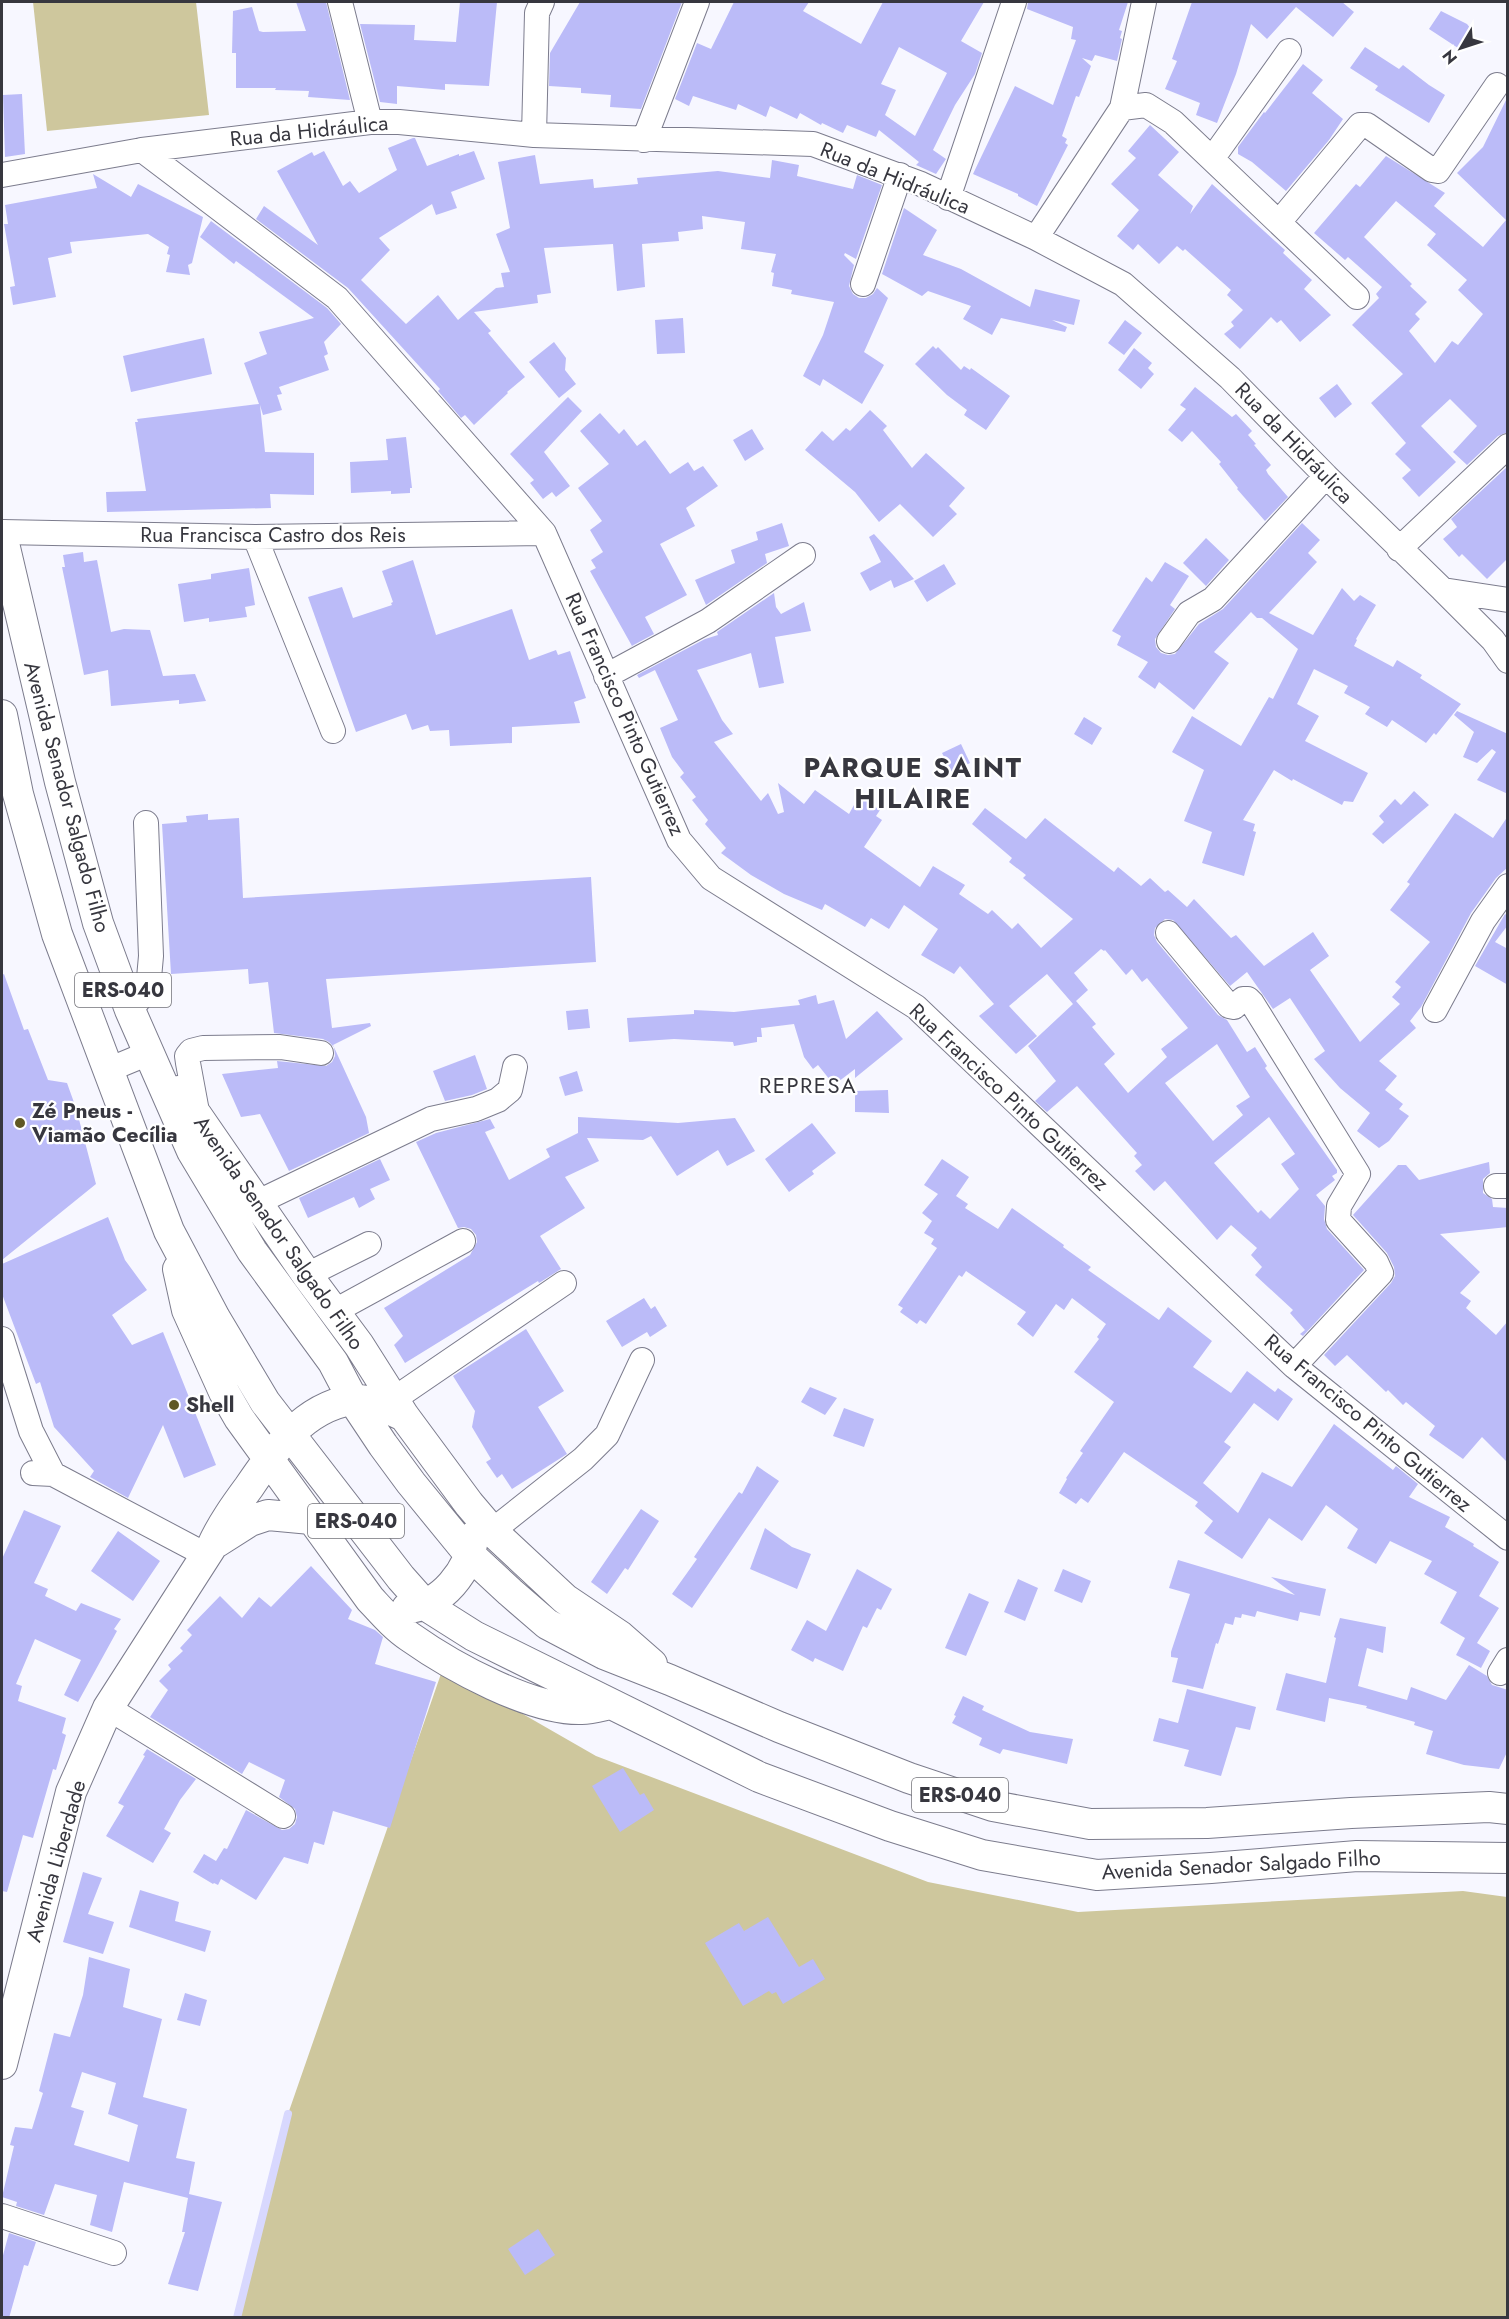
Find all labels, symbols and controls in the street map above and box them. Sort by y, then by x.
north arrow [1431,18,1491,78]
text: N [1437,45,1463,69]
street label: Rua da Hidráulica [228,108,390,154]
street label: Rua da Hidráulica [816,134,974,222]
street label: Rua da Hidráulica [1228,375,1360,511]
street label: Rua Francisca Castro dos Reis [140,520,406,550]
street label: Rua Francisco Pinto Gutierrez [558,588,692,841]
street label: Avenida Senador Salgado Filho [16,658,118,936]
district label: PARQUE SAINT HILAIRE [804,748,1022,818]
road number: ERS-040 [75,973,171,1007]
street label: Rua Francisco Pinto Gutierrez [903,996,1116,1198]
district label: REPRESA [759,1069,857,1101]
place label: Zé Pneus - Viamão Cecília [31,1096,178,1150]
street label: Avenida Senador Salgado Filho [187,1110,371,1356]
marker: Zé Pneus - Viamão Cecília [13,1116,27,1130]
street label: Rua Francisco Pinto Gutierrez [1258,1327,1479,1519]
place label: Shell [186,1390,234,1420]
marker: Shell [167,1398,181,1412]
road number: ERS-040 [308,1504,404,1538]
street label: Avenida Liberdade [19,1776,94,1945]
road number: ERS-040 [912,1778,1008,1812]
street label: Avenida Senador Salgado Filho [1101,1843,1381,1887]

